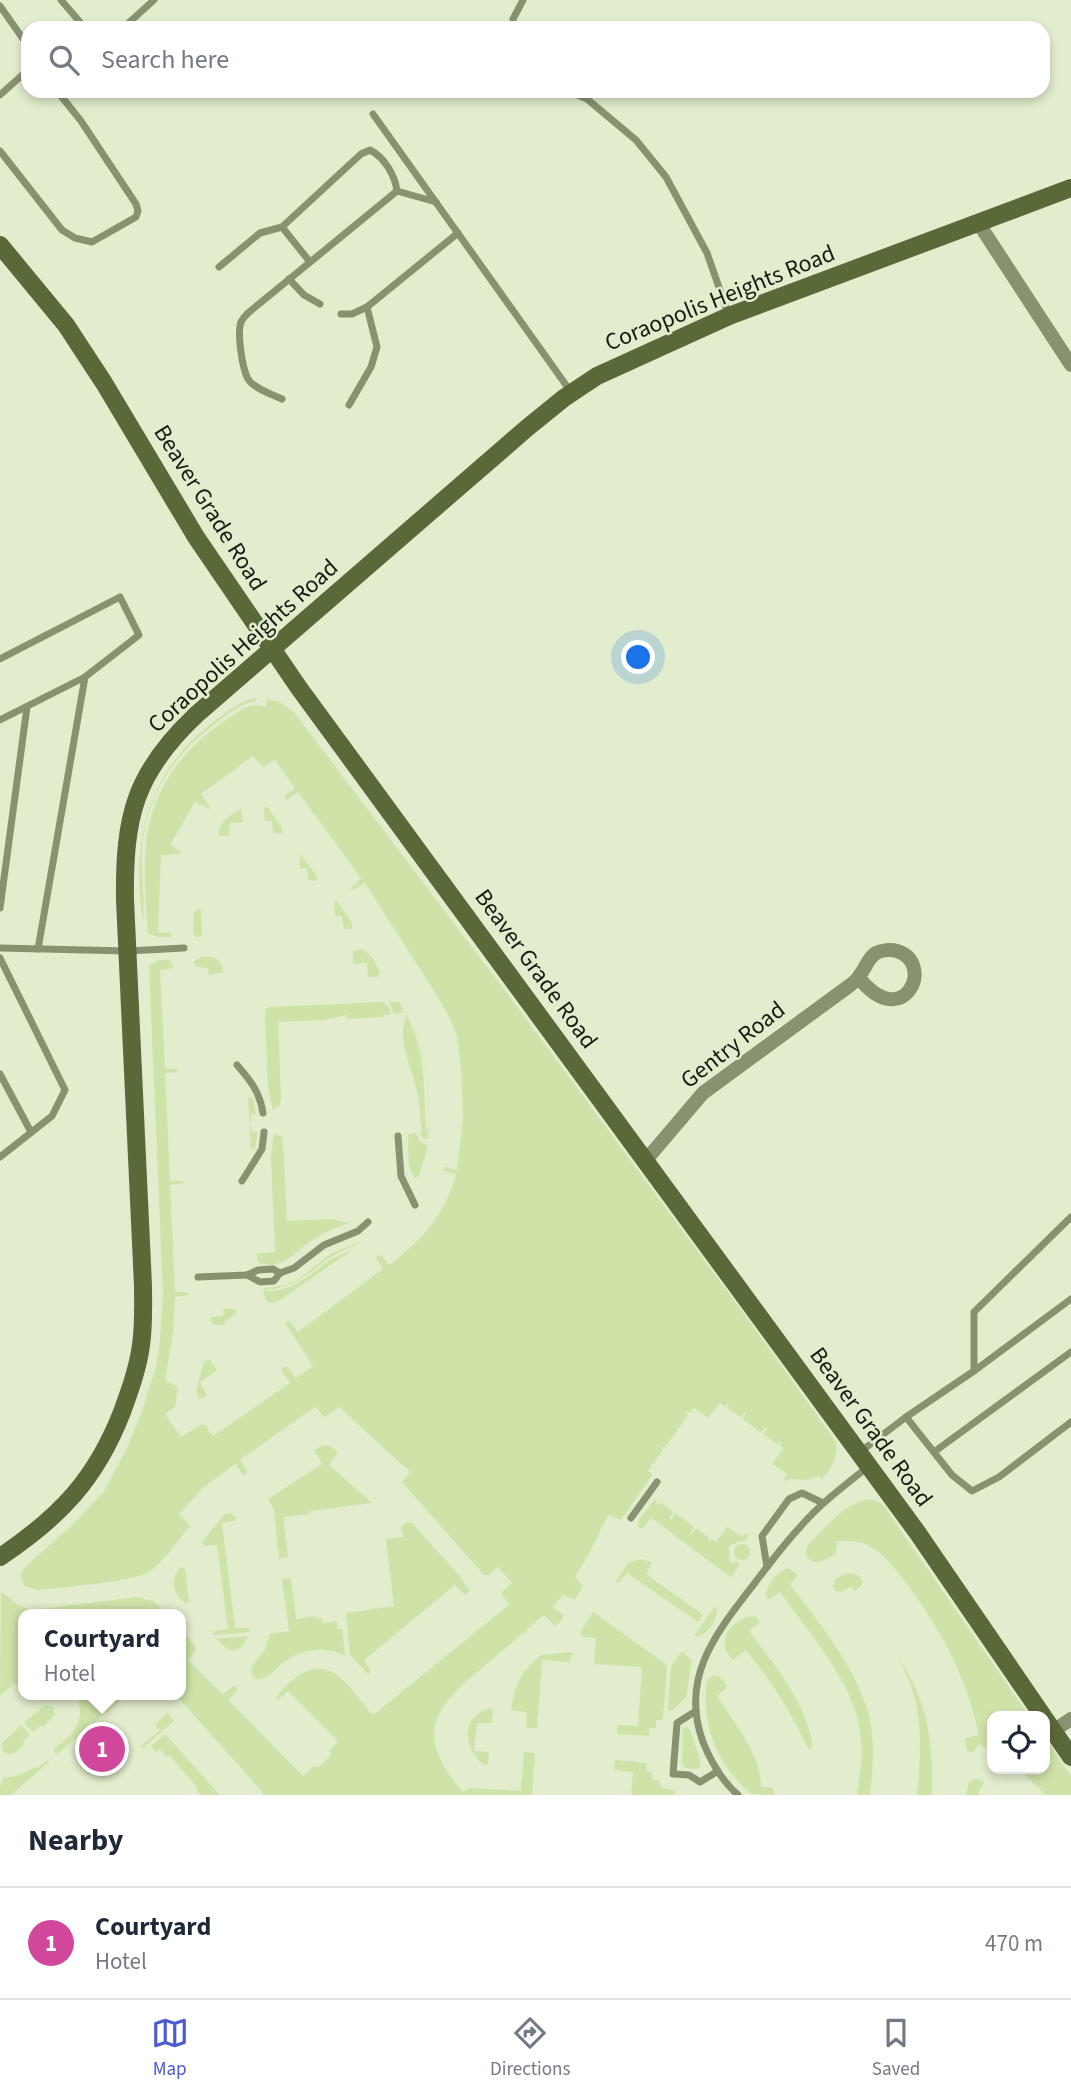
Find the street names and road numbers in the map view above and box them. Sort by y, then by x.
street label: Coraopolis Heights Road [600,236,840,360]
street label: Beaver Grade Road [145,418,275,598]
street label: Coraopolis Heights Road [140,551,346,741]
street label: Beaver Grade Road [466,882,606,1056]
street label: Gentry Road [673,993,793,1097]
street label: Beaver Grade Road [801,1340,941,1514]

